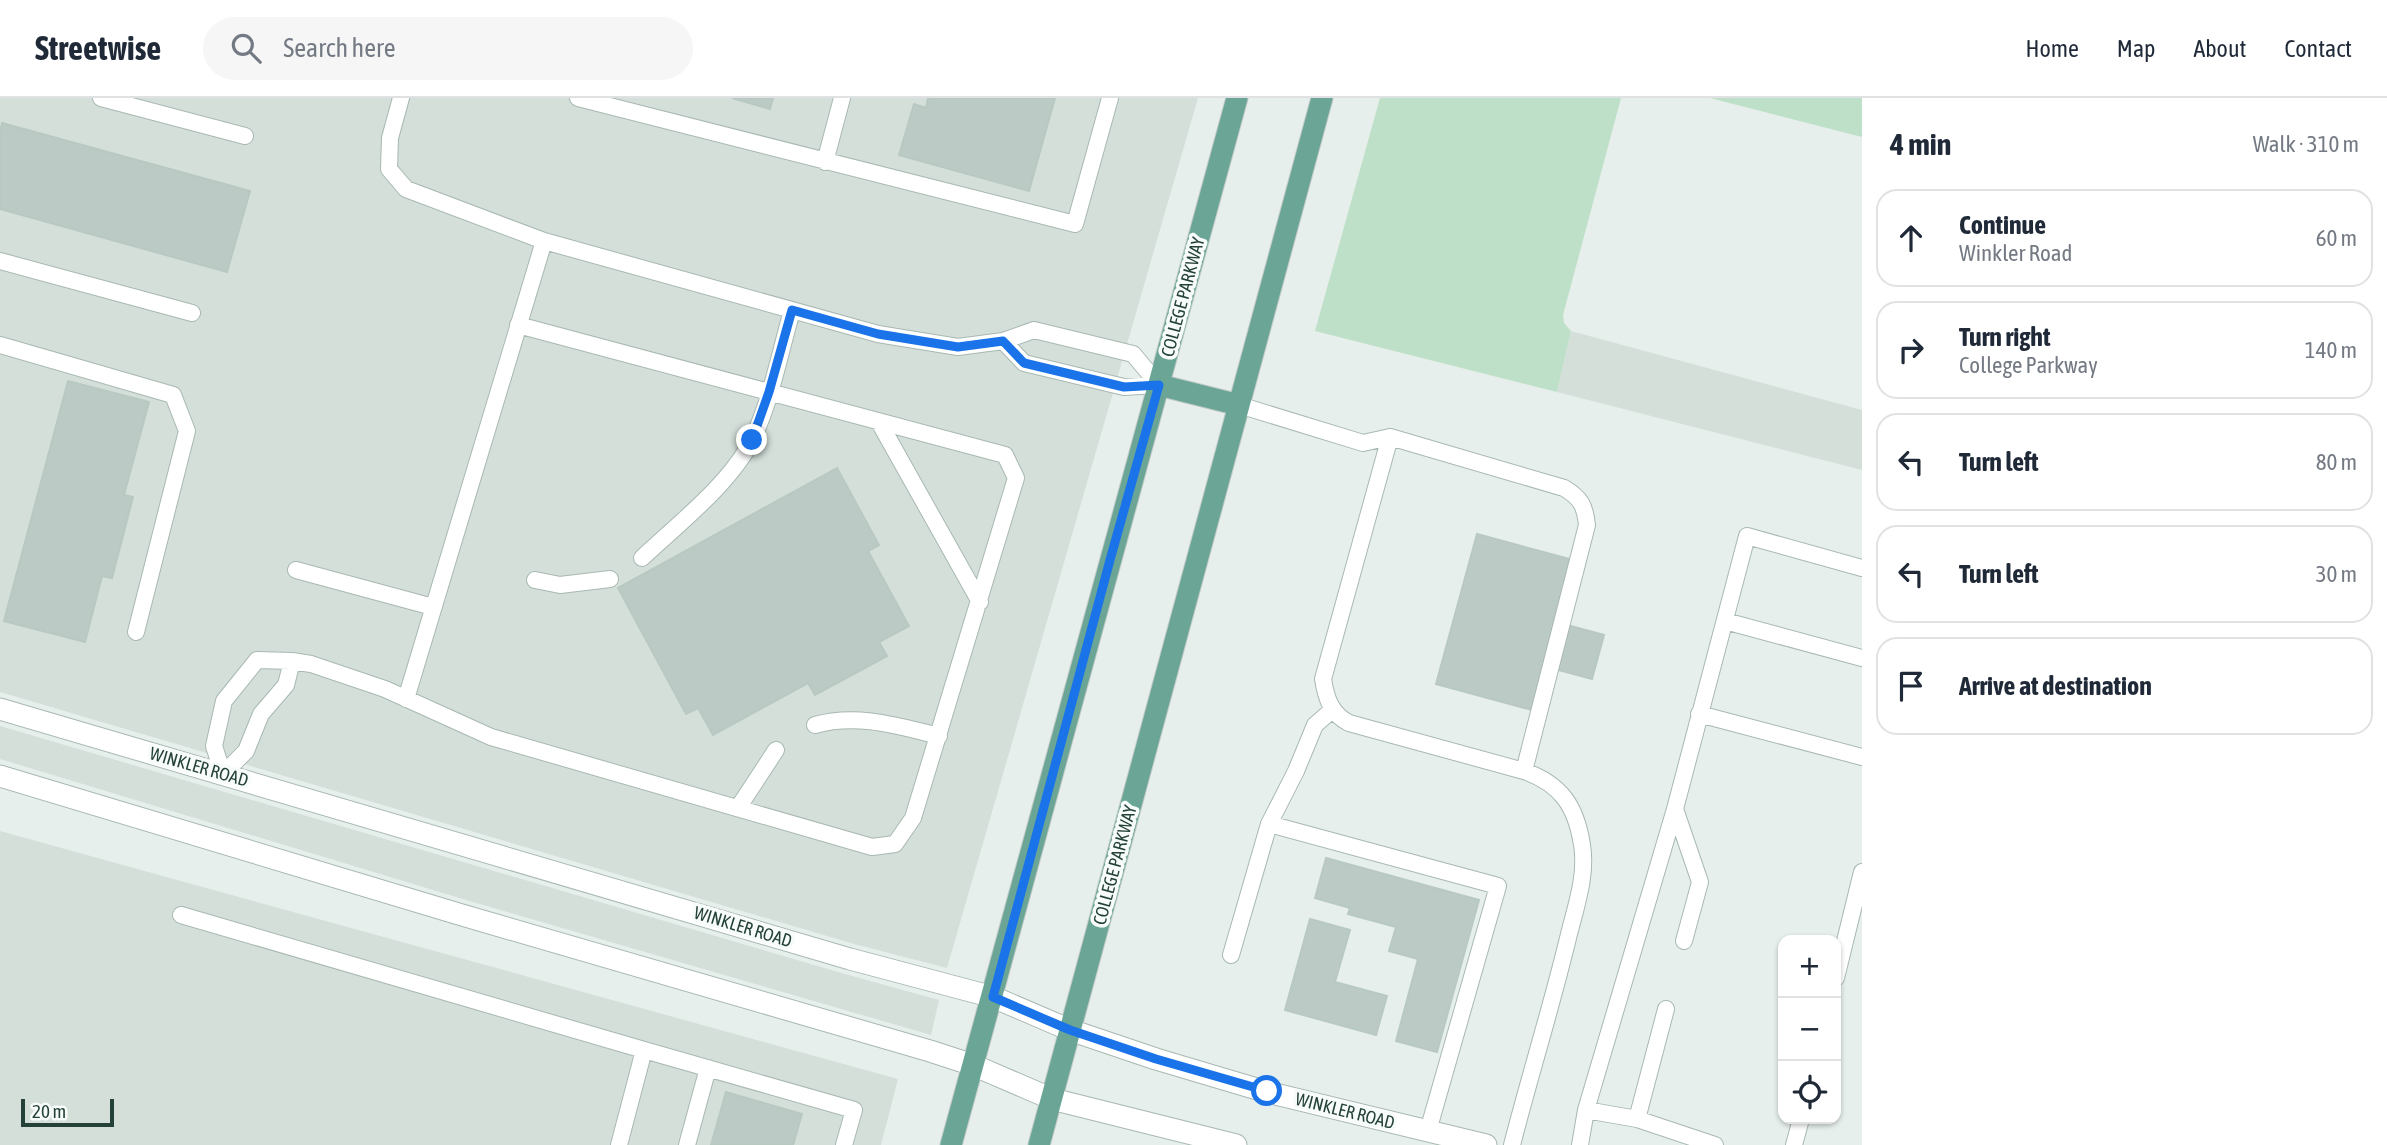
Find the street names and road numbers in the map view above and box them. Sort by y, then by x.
street label: COLLEGE PARKWAY [1156,235,1209,359]
street label: WINKLER ROAD [147,742,251,791]
street label: COLLEGE PARKWAY [1088,803,1141,927]
street label: WINKLER ROAD [692,902,795,951]
street label: WINKLER ROAD [1293,1088,1397,1133]

